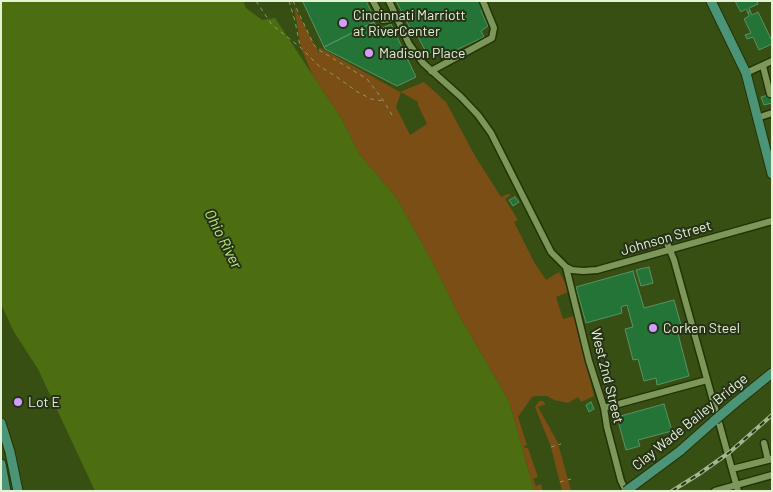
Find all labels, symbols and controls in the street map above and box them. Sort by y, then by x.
place label: Cincinnati Marriott at RiverCenter [353,7,466,40]
marker: Cincinnati Marriott at RiverCenter [337,17,349,29]
place label: Madison Place [379,45,465,61]
marker: Madison Place [363,47,375,59]
water label: Ohio River [200,206,246,272]
street label: Johnson Street [619,217,713,259]
place label: Corken Steel [663,320,740,336]
marker: Corken Steel [647,322,659,334]
street label: West 2nd Street [587,327,627,425]
street label: Clay Wade Bailey Bridge [629,370,751,474]
place label: Lot E [28,394,60,410]
marker: Lot E [12,396,24,408]

